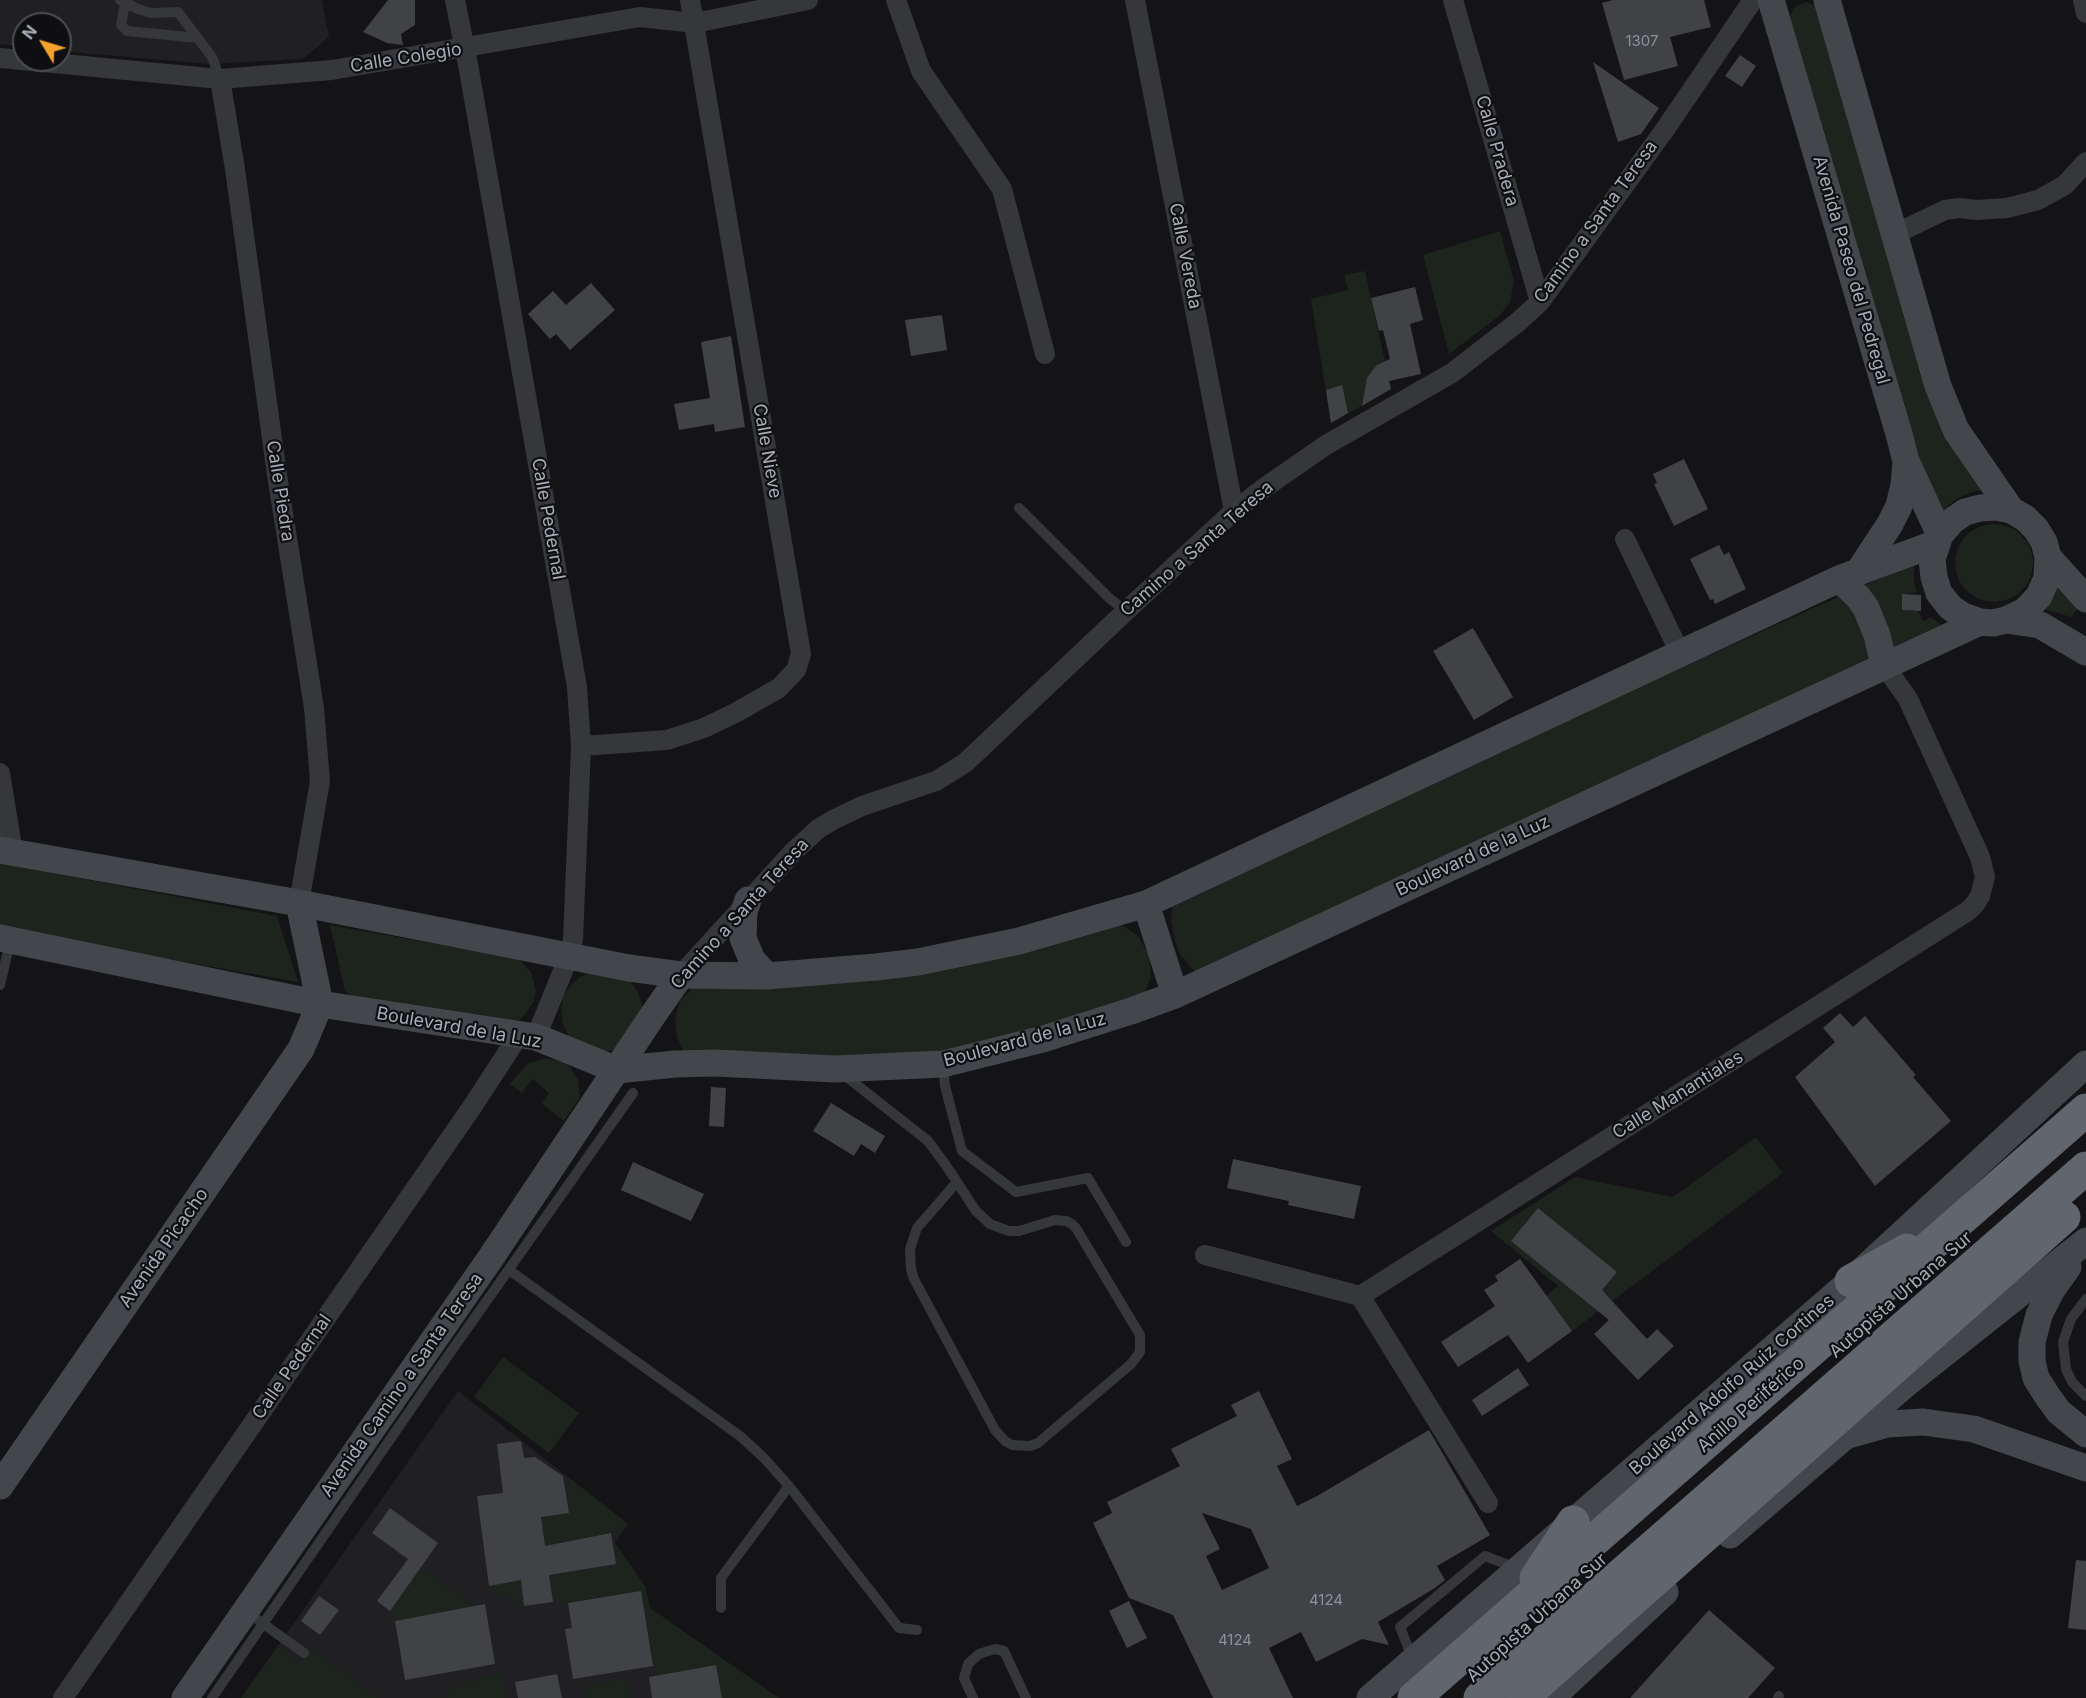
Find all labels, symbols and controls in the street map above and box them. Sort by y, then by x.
north arrow [12,12,72,72]
text: N [18,21,41,43]
house number: 1307 [1625,32,1659,50]
street label: Calle Colegio [349,39,463,77]
street label: Calle Pradera [1471,93,1523,209]
street label: Camino a Santa Teresa [1530,136,1662,308]
street label: Avenida Paseo del Pedregal [1808,153,1894,387]
street label: Calle Vereda [1164,201,1206,311]
street label: Calle Nieve [748,402,786,500]
street label: Calle Piedra [261,439,299,543]
street label: Calle Pedernal [527,457,569,581]
street label: Camino a Santa Teresa [1116,477,1278,621]
street label: Boulevard de la Luz [1393,811,1553,901]
street label: Camino a Santa Teresa [666,834,814,994]
street label: Boulevard de la Luz [375,1003,543,1053]
street label: Boulevard de la Luz [941,1008,1109,1072]
street label: Calle Manantiales [1609,1046,1747,1144]
street label: Avenida Picacho [115,1184,213,1312]
street label: Autopista Urbana Sur [1825,1227,1977,1363]
street label: Avenida Camino a Santa Teresa [316,1269,488,1501]
street label: Boulevard Adolfo Ruiz Cortines [1625,1290,1839,1480]
street label: Calle Pedernal [248,1310,336,1424]
street label: Anillo Periférico [1693,1353,1809,1457]
street label: Autopista Urbana Sur [1462,1549,1612,1687]
house number: 4124 [1309,1591,1343,1609]
house number: 4124 [1218,1631,1252,1649]

